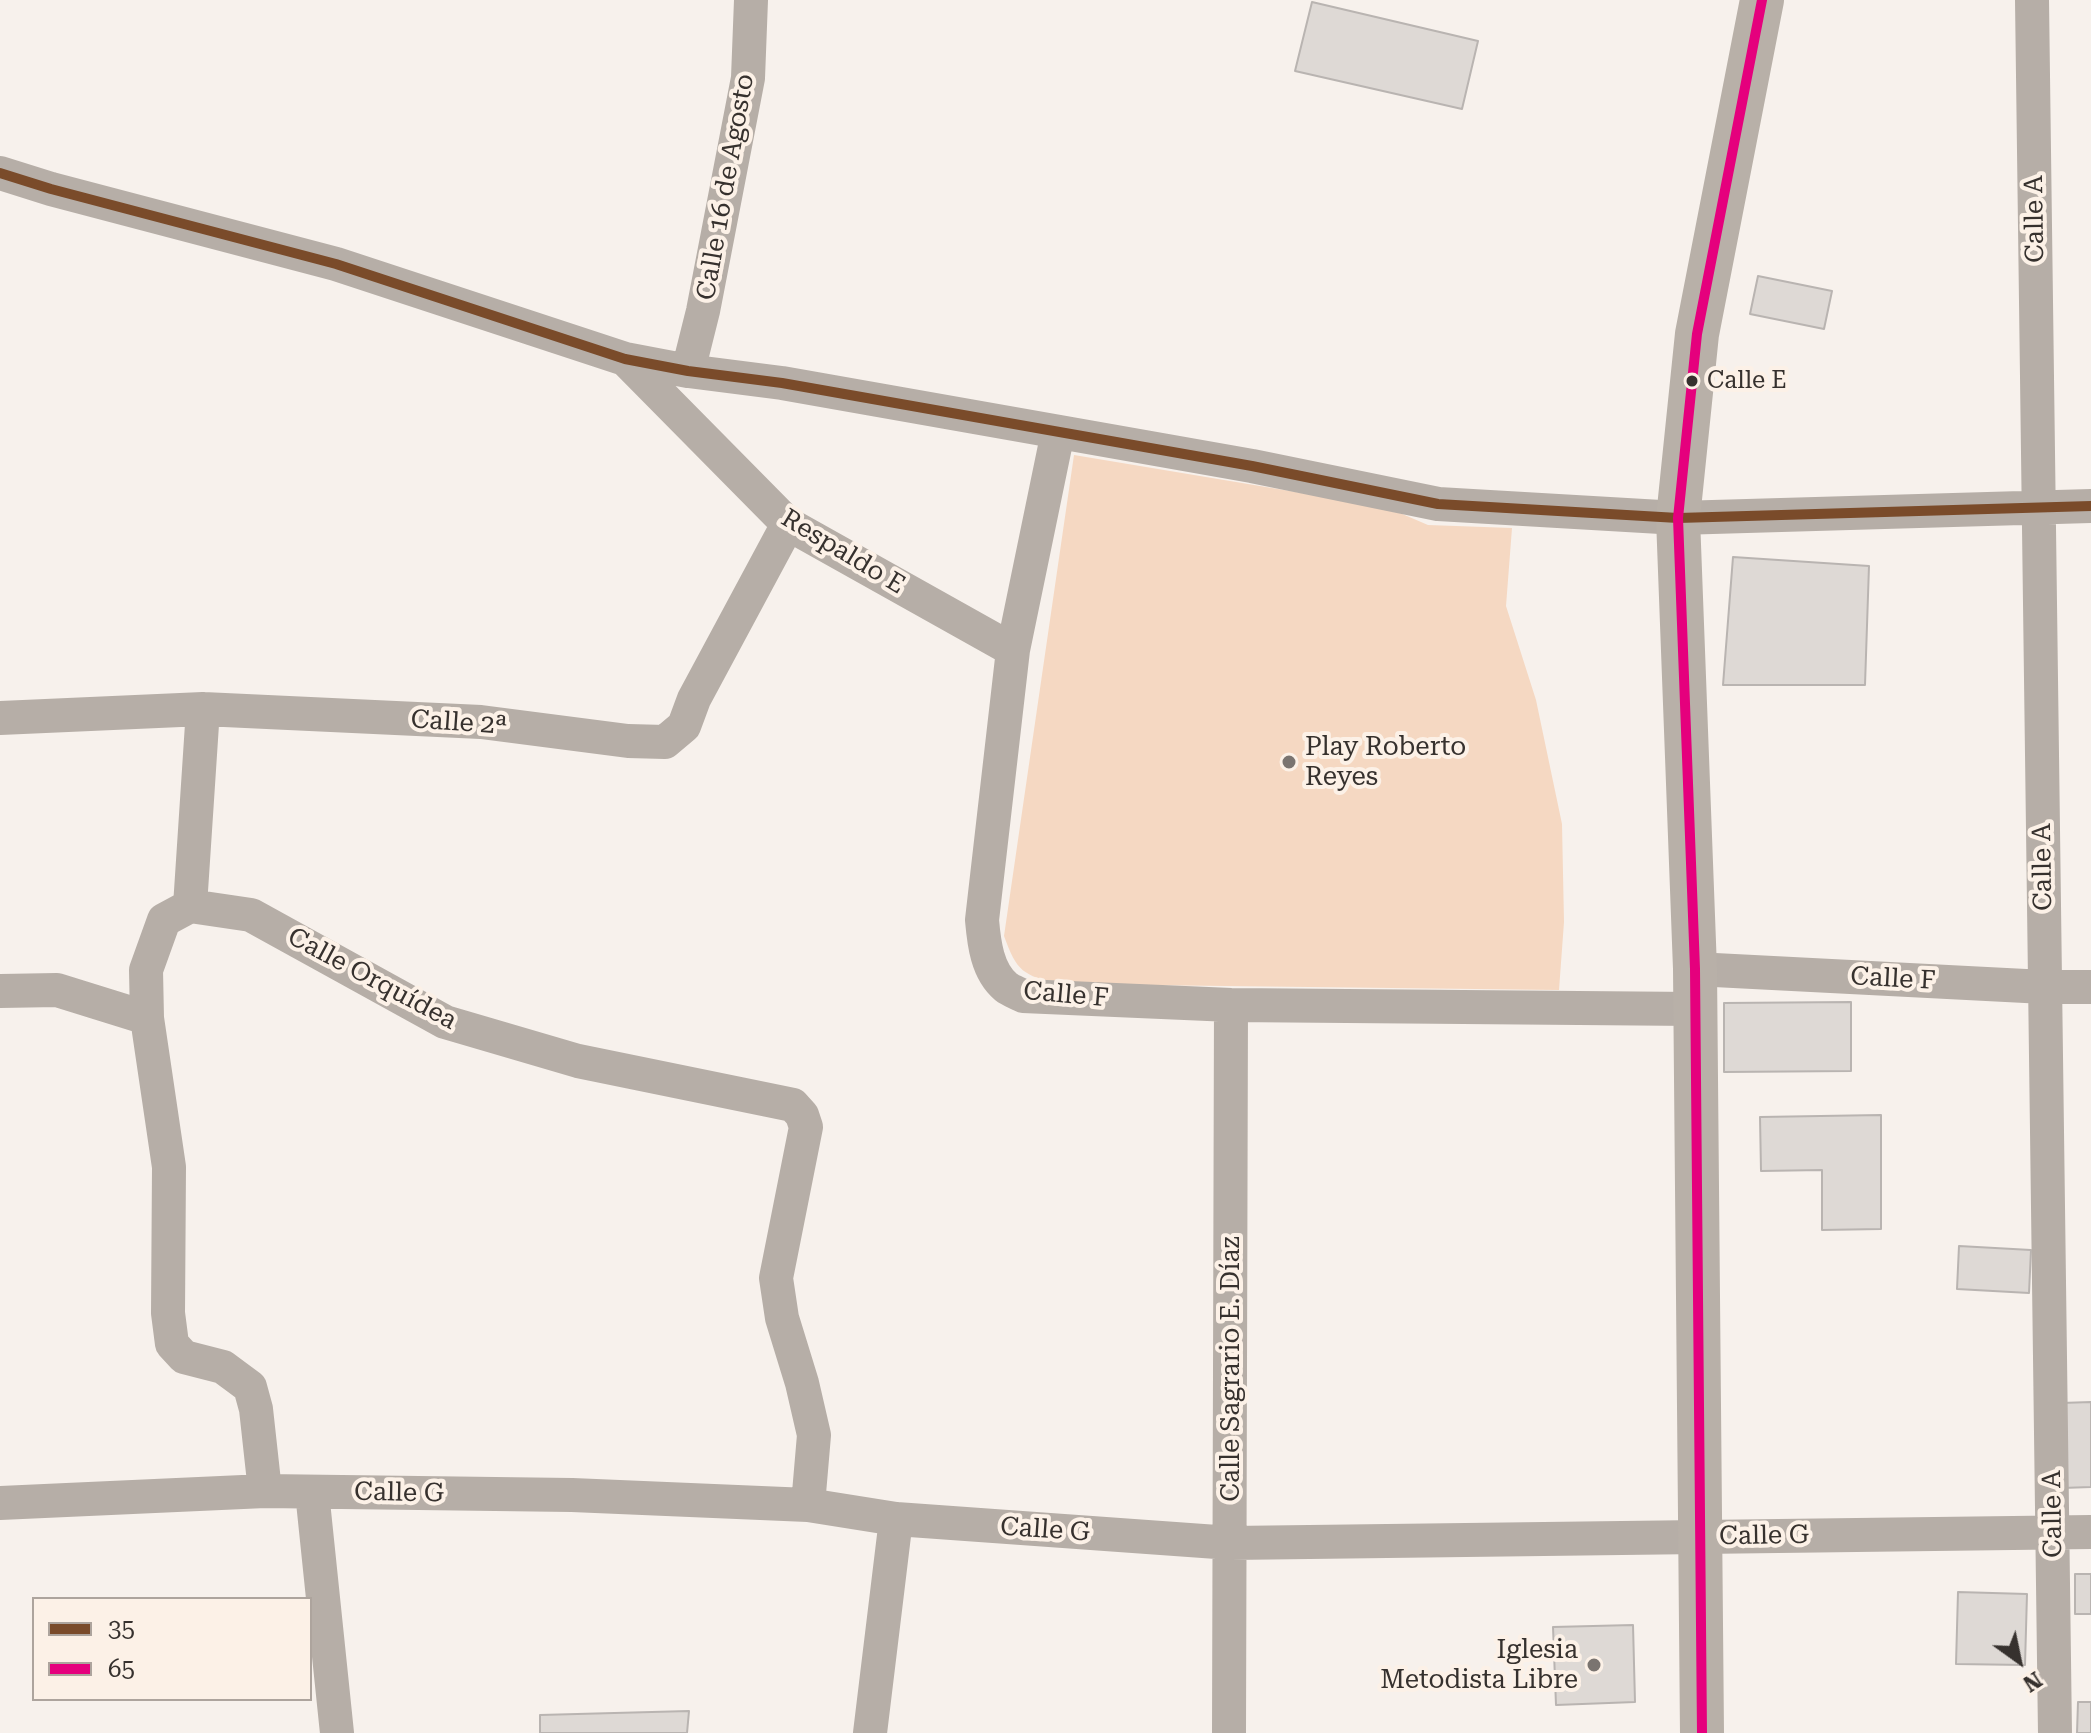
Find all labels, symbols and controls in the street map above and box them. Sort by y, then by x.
street label: Calle 16 de Agosto [691,71,761,303]
street label: Calle A [2019,175,2051,263]
place label: Calle E [1707,367,1787,395]
marker: Calle E [1684,373,1700,389]
street label: Respaldo E [775,503,911,601]
street label: Calle 2ª [410,704,508,742]
place label: Play Roberto Reyes [1305,731,1466,792]
marker: Play Roberto Reyes [1280,753,1298,771]
street label: Calle A [2027,823,2059,911]
street label: Calle Orquídea [282,921,462,1037]
street label: Calle F [1850,961,1936,997]
street label: Calle F [1022,976,1110,1014]
street label: Calle Sagrario E. Díaz [1215,1236,1247,1502]
street label: Calle A [2037,1470,2069,1558]
street label: Calle G [354,1477,444,1509]
street label: Calle G [999,1511,1091,1549]
street label: Calle G [1719,1520,1809,1552]
legend [32,1597,312,1701]
text: 35 [108,1615,135,1643]
north arrow [1979,1621,2059,1701]
place label: Iglesia Metodista Libre [1380,1634,1578,1696]
text: 65 [108,1655,135,1683]
marker: Iglesia Metodista Libre [1585,1656,1603,1674]
text: N [2018,1666,2046,1697]

